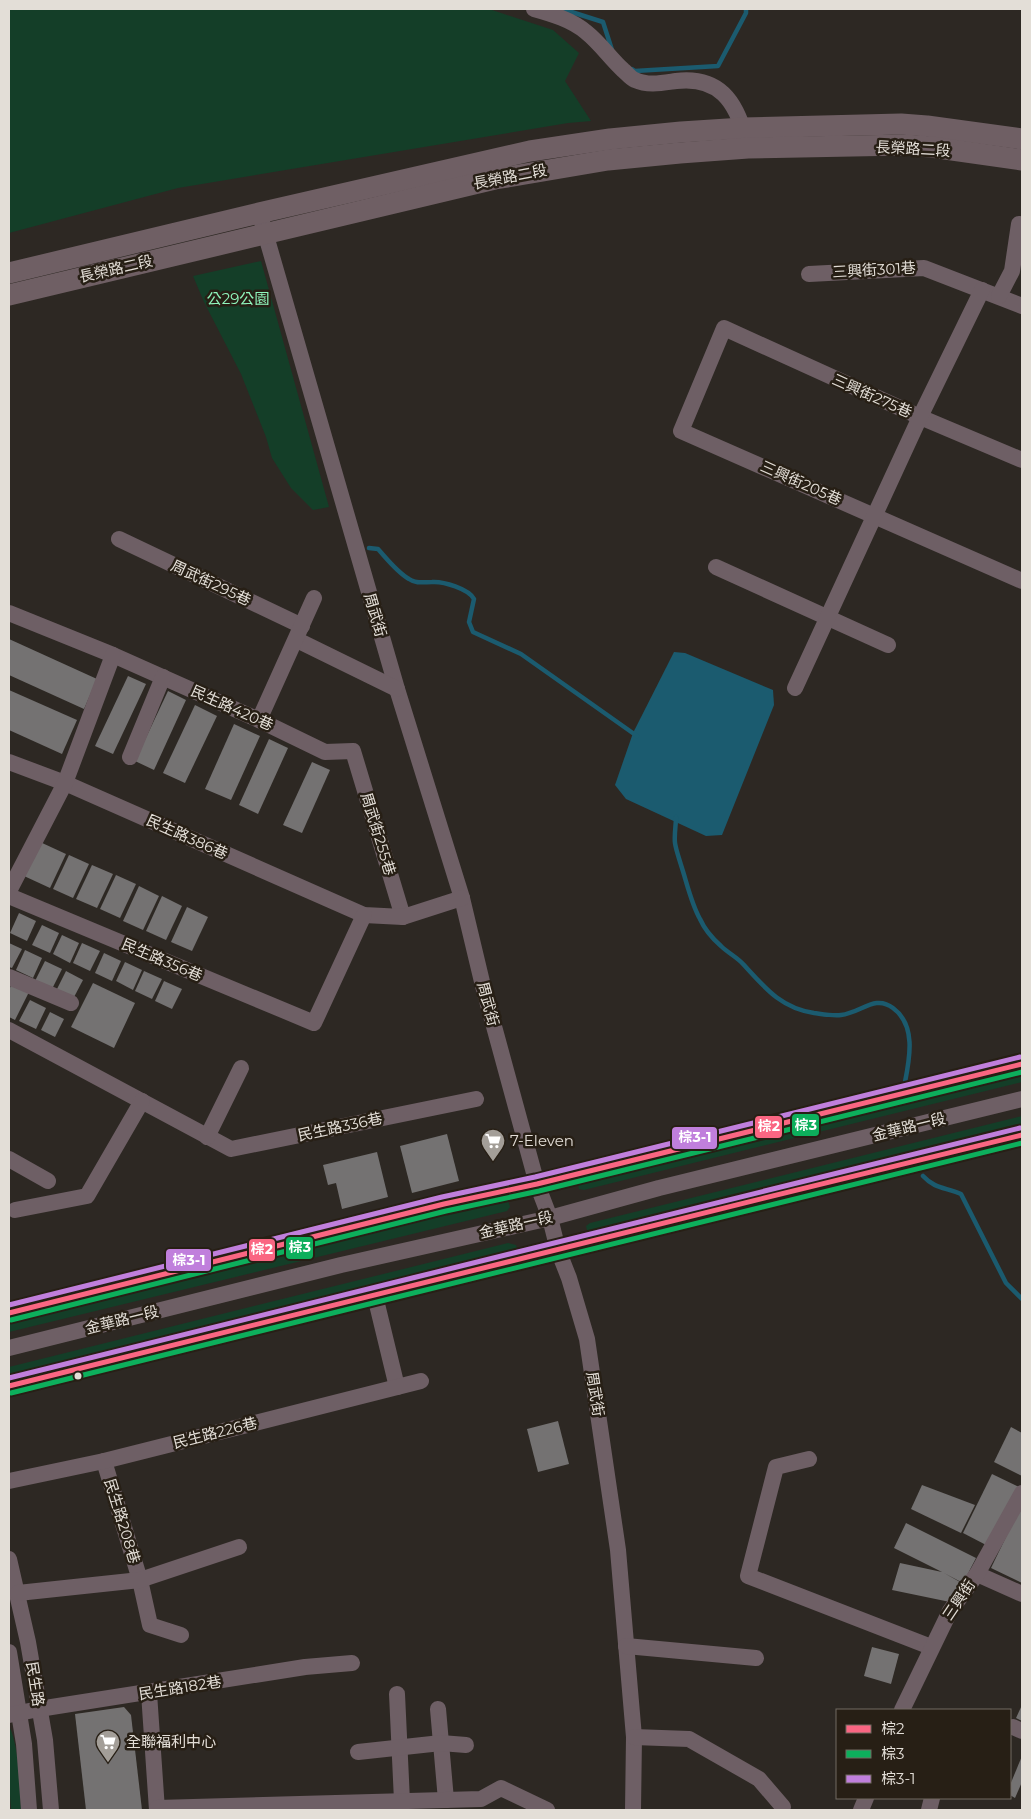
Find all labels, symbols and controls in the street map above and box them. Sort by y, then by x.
street label: 長榮路二段 [875,137,951,160]
street label: 長榮路二段 [471,160,549,193]
street label: 長榮路二段 [77,251,155,286]
street label: 三興街301巷 [832,258,916,281]
park label: 公29公園 [207,289,269,308]
street label: 三興街275巷 [829,369,915,422]
street label: 三興街205巷 [758,456,845,509]
street label: 周武街295巷 [168,556,254,609]
street label: 周武街 [360,591,391,639]
street label: 民生路420巷 [188,681,276,734]
street label: 周武街255巷 [357,790,400,877]
street label: 民生路386巷 [144,810,231,863]
street label: 民生路356巷 [119,934,205,985]
street label: 周武街 [473,980,503,1028]
street label: 民生路336巷 [296,1108,384,1145]
street label: 金華路一段 [870,1108,948,1145]
line badge: 棕3 [791,1113,820,1137]
line badge: 棕2 [754,1115,783,1139]
text: 棕3 [795,1116,817,1134]
text: 棕2 [758,1117,780,1135]
line badge: 棕3-1 [671,1126,718,1150]
supermarket icon: 7-Eleven [480,1128,506,1162]
text: 棕3-1 [679,1128,711,1146]
place label: 7-Eleven [510,1131,574,1150]
street label: 金華路一段 [477,1207,555,1242]
line badge: 棕3 [285,1236,314,1260]
line badge: 棕2 [248,1238,276,1262]
text: 棕3 [289,1238,311,1256]
text: 棕2 [251,1240,273,1258]
line badge: 棕3-1 [165,1248,212,1272]
text: 棕3-1 [173,1251,205,1269]
street label: 金華路一段 [83,1301,161,1338]
street label: 周武街 [583,1370,608,1418]
unlabelled marker [73,1371,83,1381]
street label: 民生路226巷 [171,1413,259,1452]
street label: 民生路208巷 [101,1476,144,1566]
street label: 三興街 [938,1576,979,1624]
street label: 民生路 [23,1660,48,1708]
street label: 民生路182巷 [137,1672,223,1703]
legend [836,1709,1011,1799]
text: 棕2 [881,1719,905,1738]
supermarket icon: 全聯福利中心 [95,1729,121,1763]
place label: 全聯福利中心 [126,1732,216,1751]
text: 棕3 [881,1744,904,1763]
text: 棕3-1 [881,1769,915,1788]

